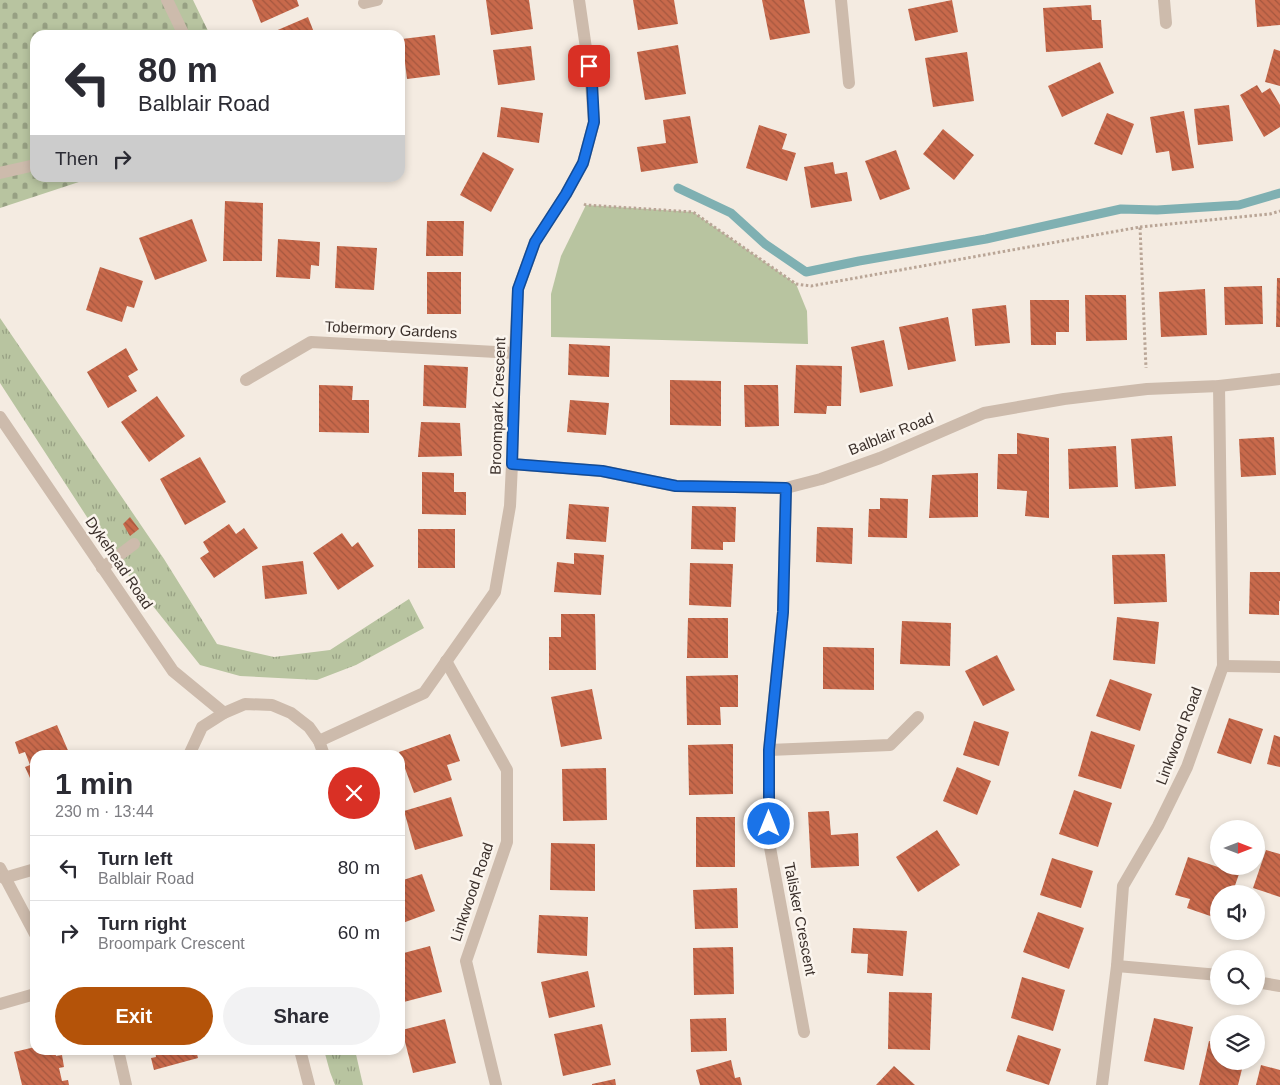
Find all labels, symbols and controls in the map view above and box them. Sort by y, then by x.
pin [568,45,610,87]
icon: left [55,50,120,115]
text: 80 m [138,50,218,89]
icon: arrive [575,52,603,80]
text: Balblair Road [138,91,270,116]
icon: right [108,145,136,173]
text: Then [55,148,98,169]
street label: Tobermory Gardens [324,318,458,341]
street label: Broompark Crescent [487,336,508,475]
street label: Balblair Road [846,409,936,458]
street label: Dykehead Road [82,513,157,612]
street label: Linkwood Road [1152,685,1205,787]
text: 1 min [55,767,133,800]
button: close [328,767,380,819]
position arrow [742,797,794,849]
text: 230 m · 13:44 [55,803,154,820]
north arrow [1210,820,1265,875]
map controls [1210,820,1265,1070]
street label: Linkwood Road [447,840,496,943]
text: Turn left [98,848,173,869]
icon: left [55,854,83,882]
text: 80 m [338,857,380,878]
street label: Talisker Crescent [781,861,820,978]
text: Balblair Road [98,870,194,887]
button: sound [1210,885,1265,940]
text: Turn right [98,913,186,934]
icon: right [55,919,83,947]
text: 60 m [338,922,380,943]
text: Broompark Crescent [98,935,245,952]
button: search [1210,950,1265,1005]
button: Exit [55,987,213,1045]
button: Share [223,987,380,1045]
button: layers [1210,1015,1265,1070]

